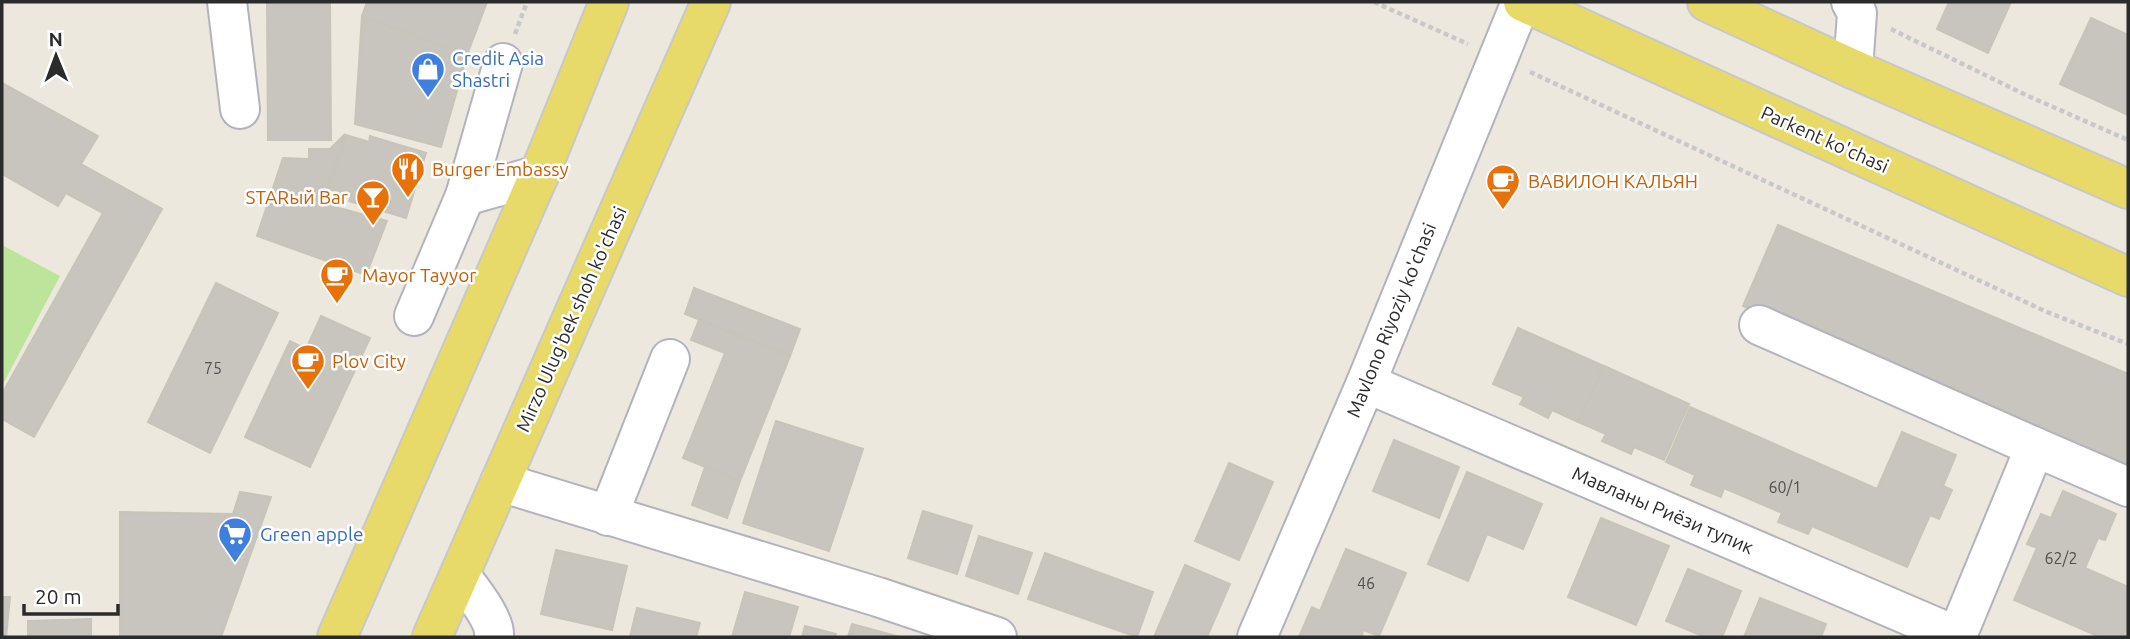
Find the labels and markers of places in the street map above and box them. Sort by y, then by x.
place label: Credit Asia Shastri [452,47,544,91]
shop icon: Credit Asia Shastri [409,50,447,99]
restaurant icon: Burger Embassy [389,150,427,199]
place label: Burger Embassy [432,158,569,180]
cafe icon: ВАВИЛОН КАЛЬЯН [1484,162,1522,211]
place label: ВАВИЛОН КАЛЬЯН [1528,170,1698,192]
bar icon: STARый Bar [354,178,392,227]
place label: STARый Bar [246,186,348,208]
cafe icon: Mayor Tayyor [318,256,356,305]
place label: Mayor Tayyor [362,264,477,286]
cafe icon: Plov City [289,342,327,391]
place label: Plov City [332,350,406,372]
supermarket icon: Green apple [216,515,254,564]
place label: Green apple [260,523,363,545]

